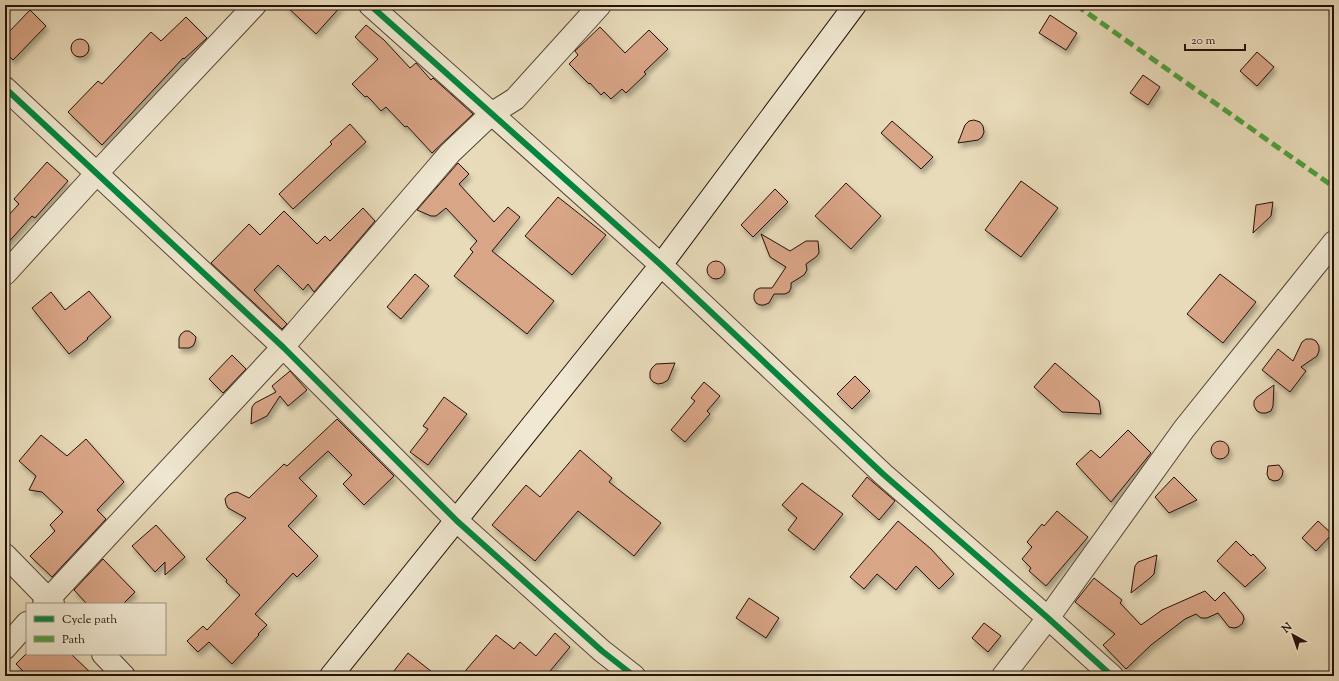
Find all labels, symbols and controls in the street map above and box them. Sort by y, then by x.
scale bar [1185,26,1245,52]
text: 20 m [1191,32,1216,50]
legend [26,603,166,655]
text: Cycle path [62,611,117,629]
north arrow [1273,615,1313,655]
text: N [1278,619,1296,638]
text: Path [62,631,85,649]

